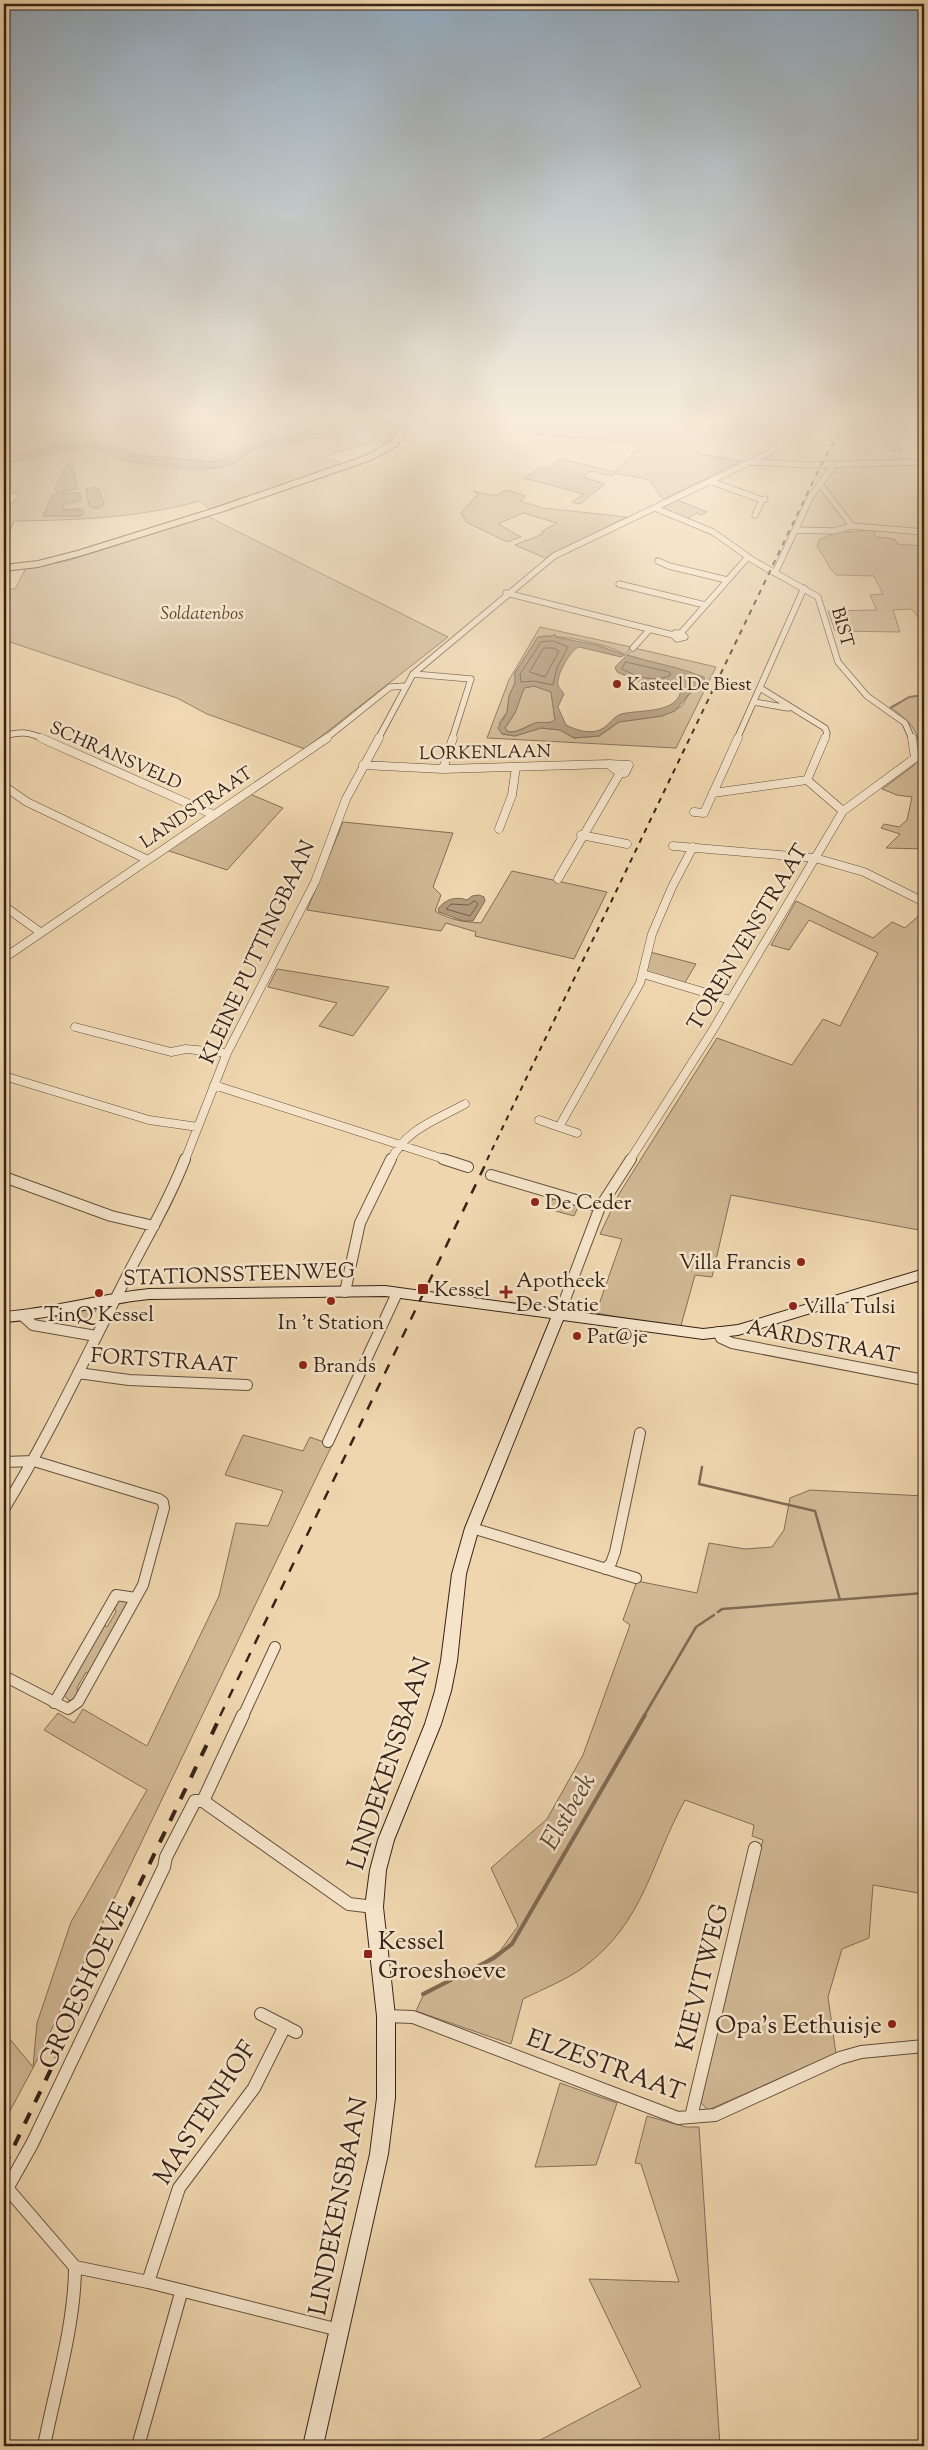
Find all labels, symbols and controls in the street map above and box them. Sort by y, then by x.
park label: Soldatenbos [160,602,244,628]
street label: BIST [823,604,859,651]
place label: Kasteel De Biest [627,673,752,699]
marker: Kasteel De Biest [611,678,623,690]
street label: SCHRANSVELD [45,716,186,798]
street label: LORKENLAAN [419,740,551,768]
street label: LANDSTRAAT [136,761,259,856]
street label: KLEINE PUTTINGBAAN [194,836,324,1070]
street label: TORENVENSTRAAT [681,839,817,1037]
place label: De Ceder [545,1189,631,1219]
marker: De Ceder [529,1196,541,1208]
place label: Villa Francis [679,1249,791,1279]
marker: Villa Francis [795,1256,807,1268]
street label: STATIONSSTEENWEG [123,1257,355,1295]
place label: Apotheek De Statie [516,1267,607,1321]
place label: Kessel [434,1276,490,1306]
marker: Kessel [416,1282,430,1296]
marker: Apotheek De Statie [500,1286,512,1298]
marker: TinQ Kessel [93,1287,105,1299]
place label: Villa Tulsi [803,1293,896,1323]
marker: In 't Station [325,1295,337,1307]
marker: Villa Tulsi [787,1300,799,1312]
place label: TinQ Kessel [44,1301,154,1331]
place label: In 't Station [278,1309,384,1339]
street label: AARDSTRAAT [744,1313,902,1373]
place label: Pat@je [587,1323,648,1353]
marker: Pat@je [571,1330,583,1342]
street label: FORTSTRAAT [90,1342,238,1382]
place label: Brands [313,1352,376,1382]
marker: Brands [297,1359,309,1371]
street label: LINDEKENSBAAN [339,1653,442,1875]
water label: Elstbeek [532,1767,606,1858]
street label: GROESHOEVE [31,1897,140,2076]
street label: KIEVITWEG [668,1900,740,2055]
place label: Kessel Groeshoeve [378,1925,506,1990]
marker: Kessel Groeshoeve [362,1948,374,1960]
place label: Opa's Eethuisje [715,2009,882,2045]
marker: Opa's Eethuisje [886,2018,898,2030]
street label: ELZESTRAAT [521,2022,689,2112]
street label: MASTENHOF [146,2034,267,2193]
street label: LINDEKENSBAAN [301,2094,379,2319]

